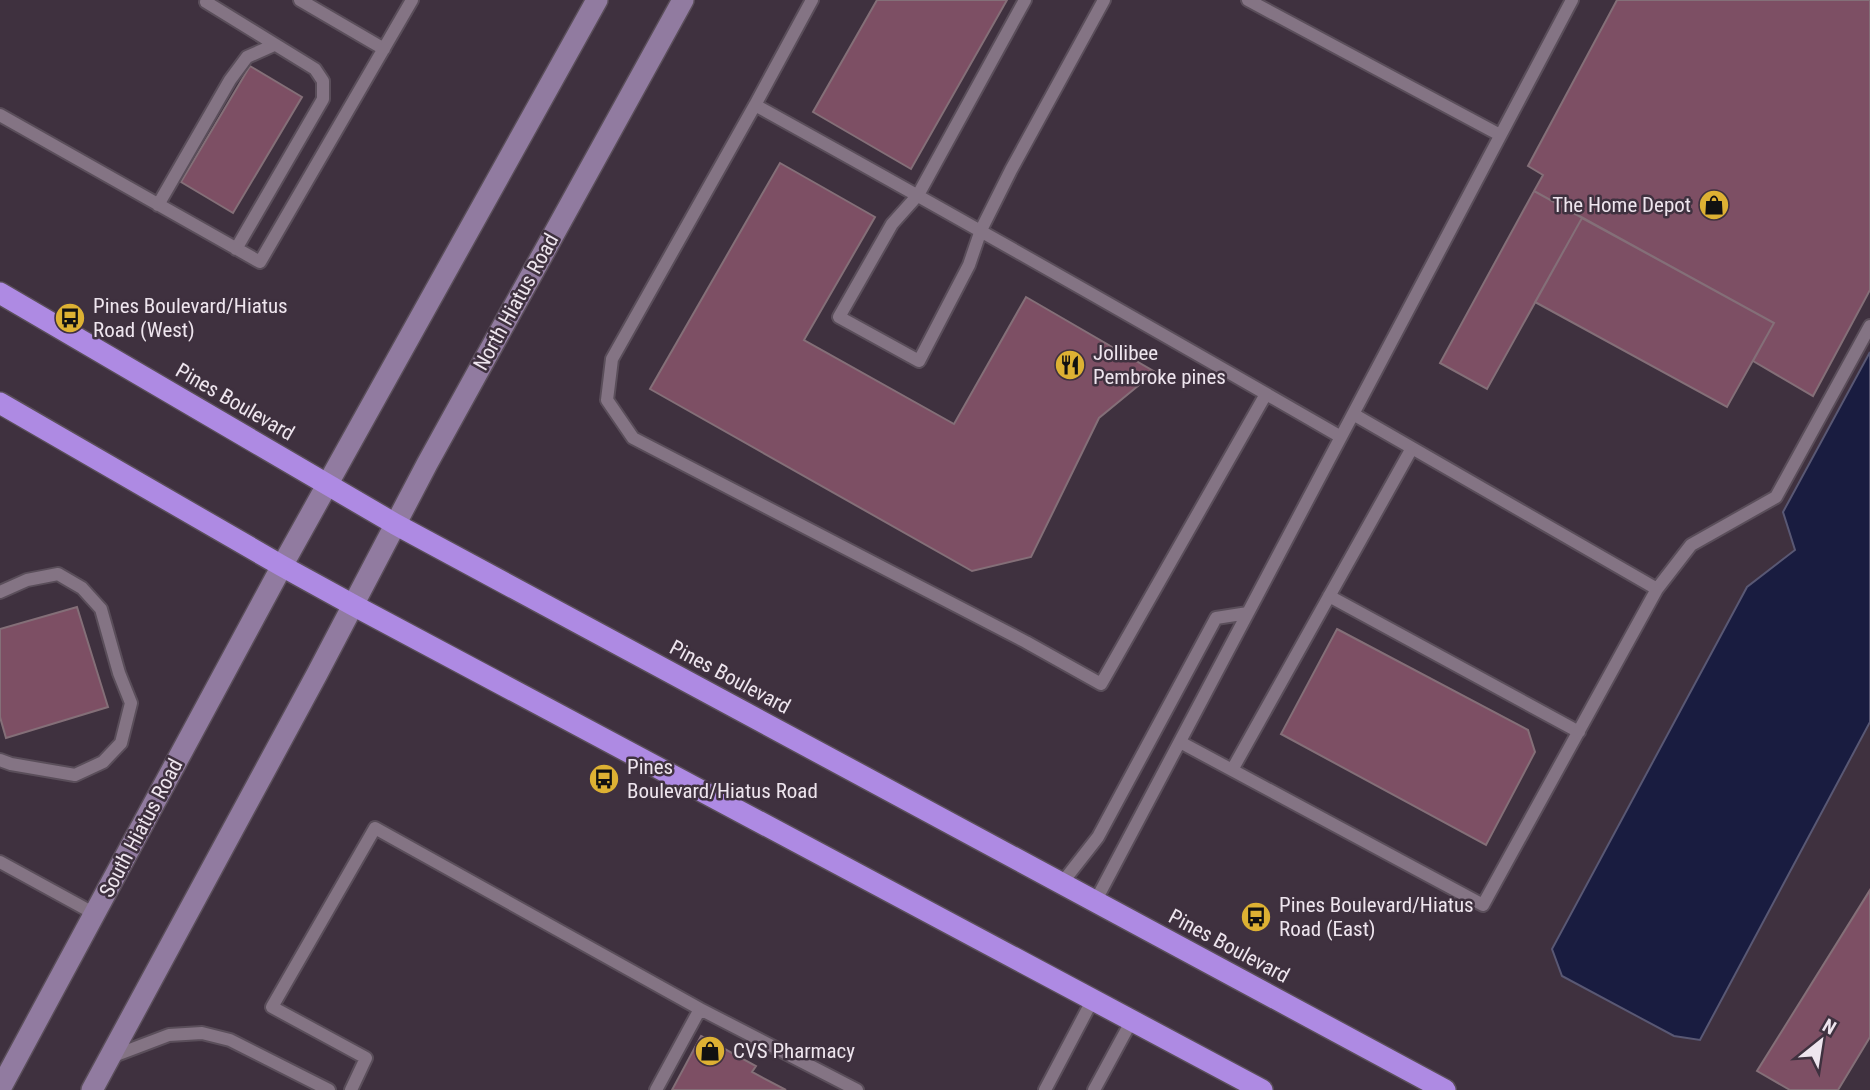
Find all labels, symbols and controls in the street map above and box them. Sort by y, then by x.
shop icon: The Home Depot [1697,188,1731,222]
place label: The Home Depot [1552,193,1691,217]
street label: North Hiatus Road [469,230,563,374]
place label: Pines Boulevard/Hiatus Road (West) [93,294,288,342]
bus stop icon: Pines Boulevard/Hiatus Road (West) [53,301,87,335]
place label: Jollibee Pembroke pines [1093,341,1226,389]
restaurant icon: Jollibee Pembroke pines [1053,348,1087,382]
street label: Pines Boulevard [171,358,299,446]
street label: Pines Boulevard [666,635,794,719]
street label: South Hiatus Road [94,755,188,901]
place label: Pines Boulevard/Hiatus Road [627,755,818,803]
bus stop icon: Pines Boulevard/Hiatus Road [587,762,621,796]
place label: Pines Boulevard/Hiatus Road (East) [1279,893,1474,941]
bus stop icon: Pines Boulevard/Hiatus Road (East) [1239,900,1273,934]
street label: Pines Boulevard [1165,904,1293,988]
north arrow [1786,1006,1856,1076]
text: N [1818,1014,1840,1040]
shop icon: CVS Pharmacy [693,1034,727,1068]
place label: CVS Pharmacy [733,1039,855,1063]

